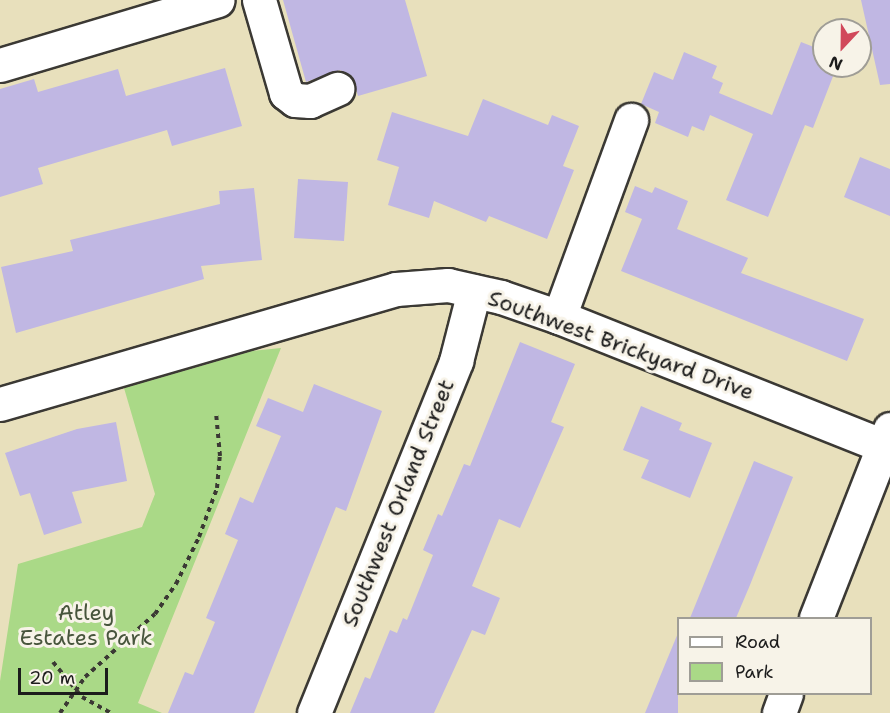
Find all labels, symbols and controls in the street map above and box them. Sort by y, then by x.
north arrow [812,18,872,78]
text: N [826,51,846,75]
street label: Southwest Brickyard Drive [484,285,758,405]
street label: Southwest Orland Street [336,376,460,630]
park label: Atley Estates Park [19,599,153,650]
legend [677,617,872,695]
text: Road [735,630,780,654]
scale bar [21,656,111,694]
text: Park [735,660,774,684]
text: 20 m [29,666,75,690]

